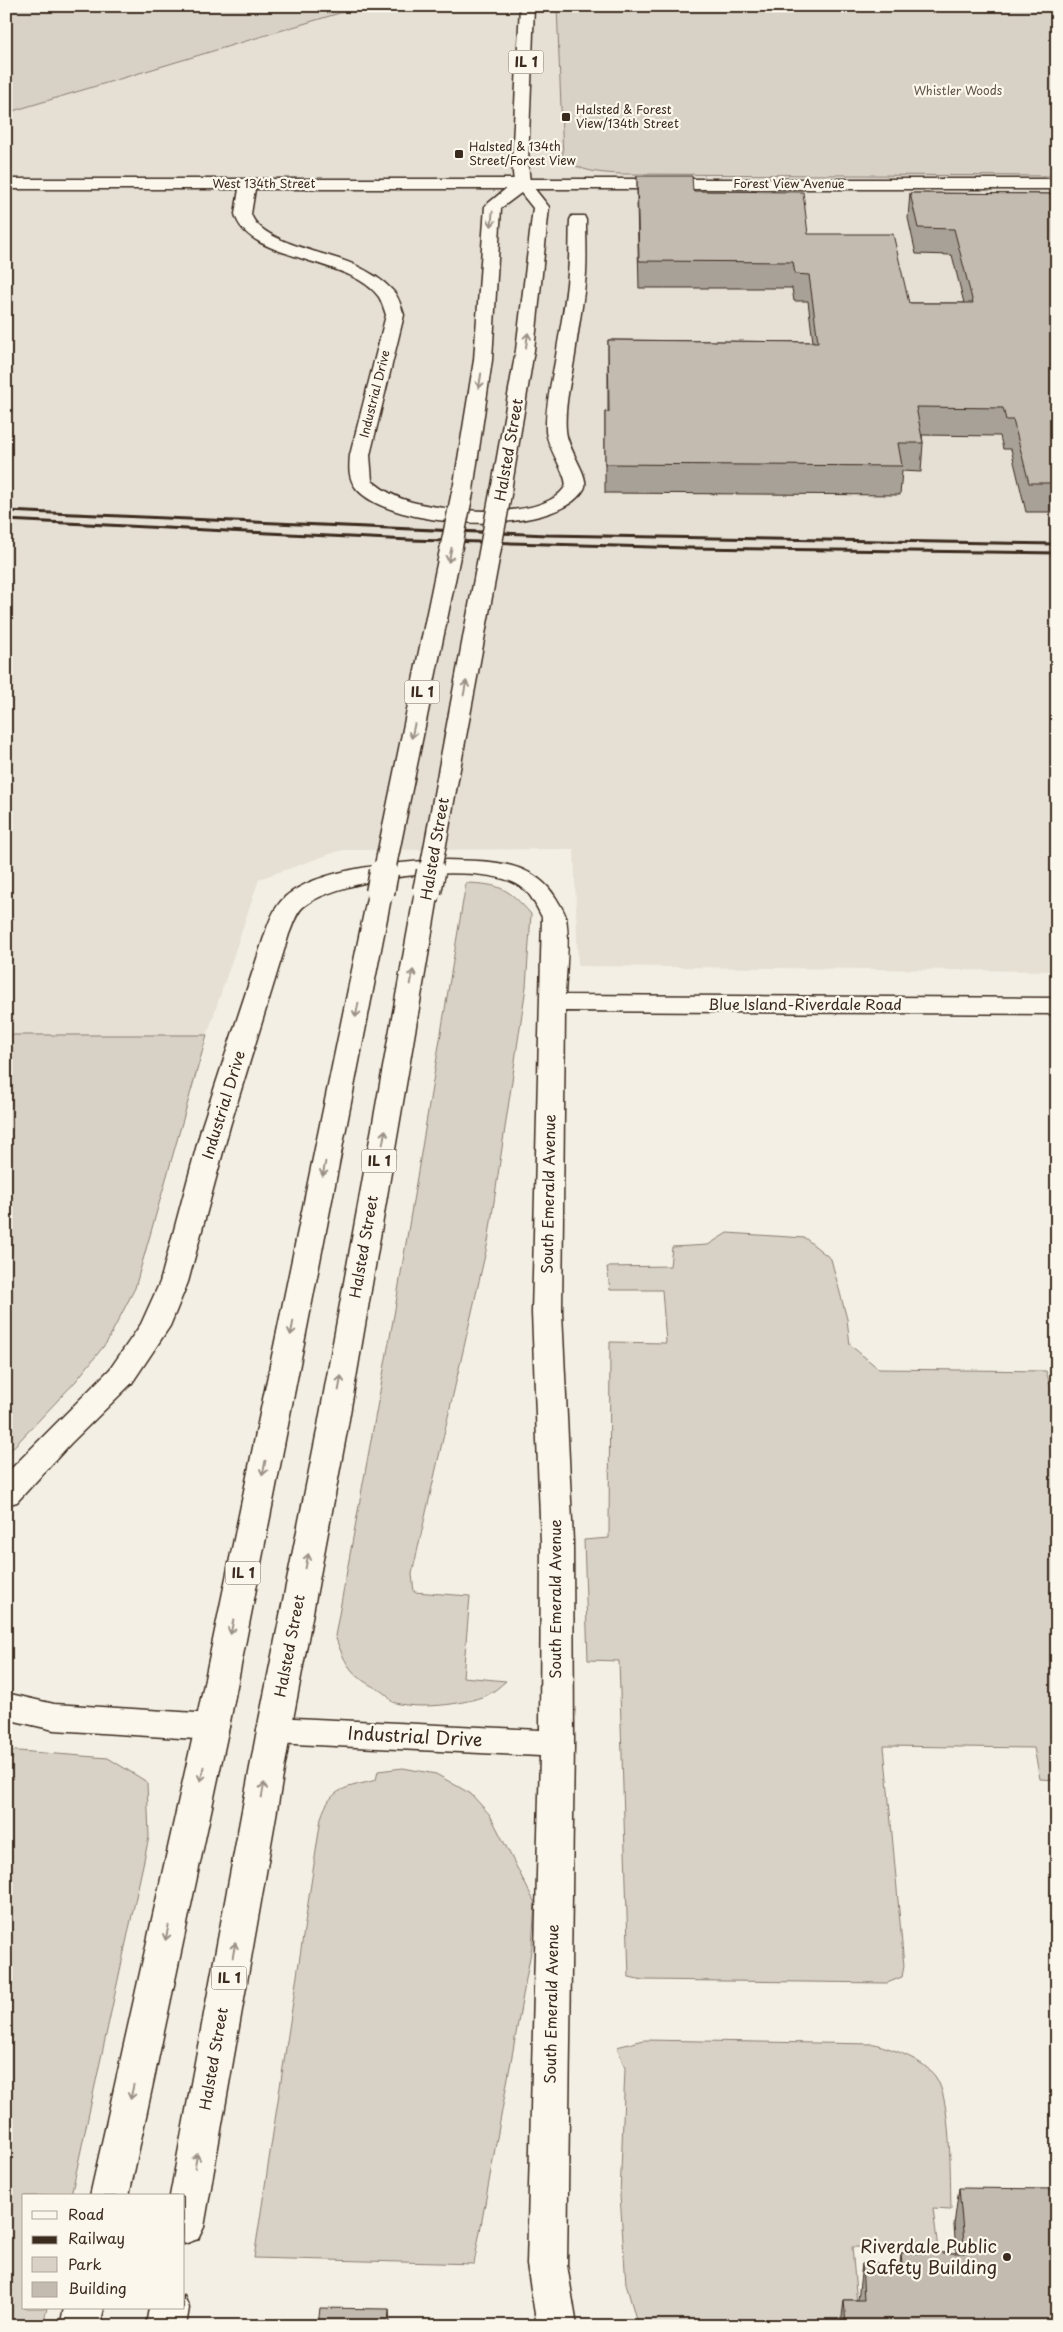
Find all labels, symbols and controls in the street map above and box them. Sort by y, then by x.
road number: IL 1 [508,51,544,74]
park label: Whistler Woods [914,81,1003,99]
place label: Halsted & Forest View/134th Street [576,100,679,132]
marker: Halsted & Forest View/134th Street [560,111,572,123]
place label: Halsted & 134th Street/Forest View [469,137,577,169]
marker: Halsted & 134th Street/Forest View [453,148,465,160]
street label: West 134th Street [213,174,316,192]
street label: Forest View Avenue [733,174,845,192]
one-way arrow [487,210,497,226]
one-way arrow [522,332,532,348]
street label: Industrial Drive [354,348,394,440]
one-way arrow [474,372,484,388]
street label: Halsted Street [487,397,528,503]
one-way arrow [445,547,454,563]
road number: IL 1 [404,680,440,704]
one-way arrow [460,681,470,697]
one-way arrow [408,723,418,739]
street label: Halsted Street [413,796,454,902]
one-way arrow [407,970,417,986]
street label: Blue Island-Riverdale Road [708,992,902,1015]
one-way arrow [351,1001,361,1017]
street label: Industrial Drive [195,1047,250,1162]
street label: South Emerald Avenue [535,1114,560,1274]
one-way arrow [379,1130,389,1146]
road number: IL 1 [362,1150,396,1172]
one-way arrow [319,1161,329,1177]
street label: Halsted Street [342,1194,383,1300]
one-way arrow [287,1320,297,1336]
one-way arrow [336,1376,346,1392]
one-way arrow [259,1459,269,1475]
street label: South Emerald Avenue [543,1519,566,1679]
one-way arrow [302,1554,312,1570]
road number: IL 1 [226,1562,260,1585]
street label: Halsted Street [267,1592,310,1699]
one-way arrow [227,1618,237,1634]
street label: Industrial Drive [347,1718,483,1753]
one-way arrow [197,1766,206,1782]
one-way arrow [259,1782,269,1798]
street label: South Emerald Avenue [538,1924,563,2084]
one-way arrow [162,1925,171,1941]
one-way arrow [230,1942,240,1958]
road number: IL 1 [212,1966,246,1990]
street label: Halsted Street [192,2006,233,2112]
one-way arrow [127,2083,136,2099]
one-way arrow [191,2154,201,2170]
legend [22,2194,185,2310]
text: Road [68,2202,104,2225]
text: Railway [68,2226,125,2249]
place label: Riverdale Public Safety Building [860,2232,997,2280]
marker: Riverdale Public Safety Building [1001,2251,1013,2263]
text: Park [68,2252,102,2275]
text: Building [68,2276,127,2299]

